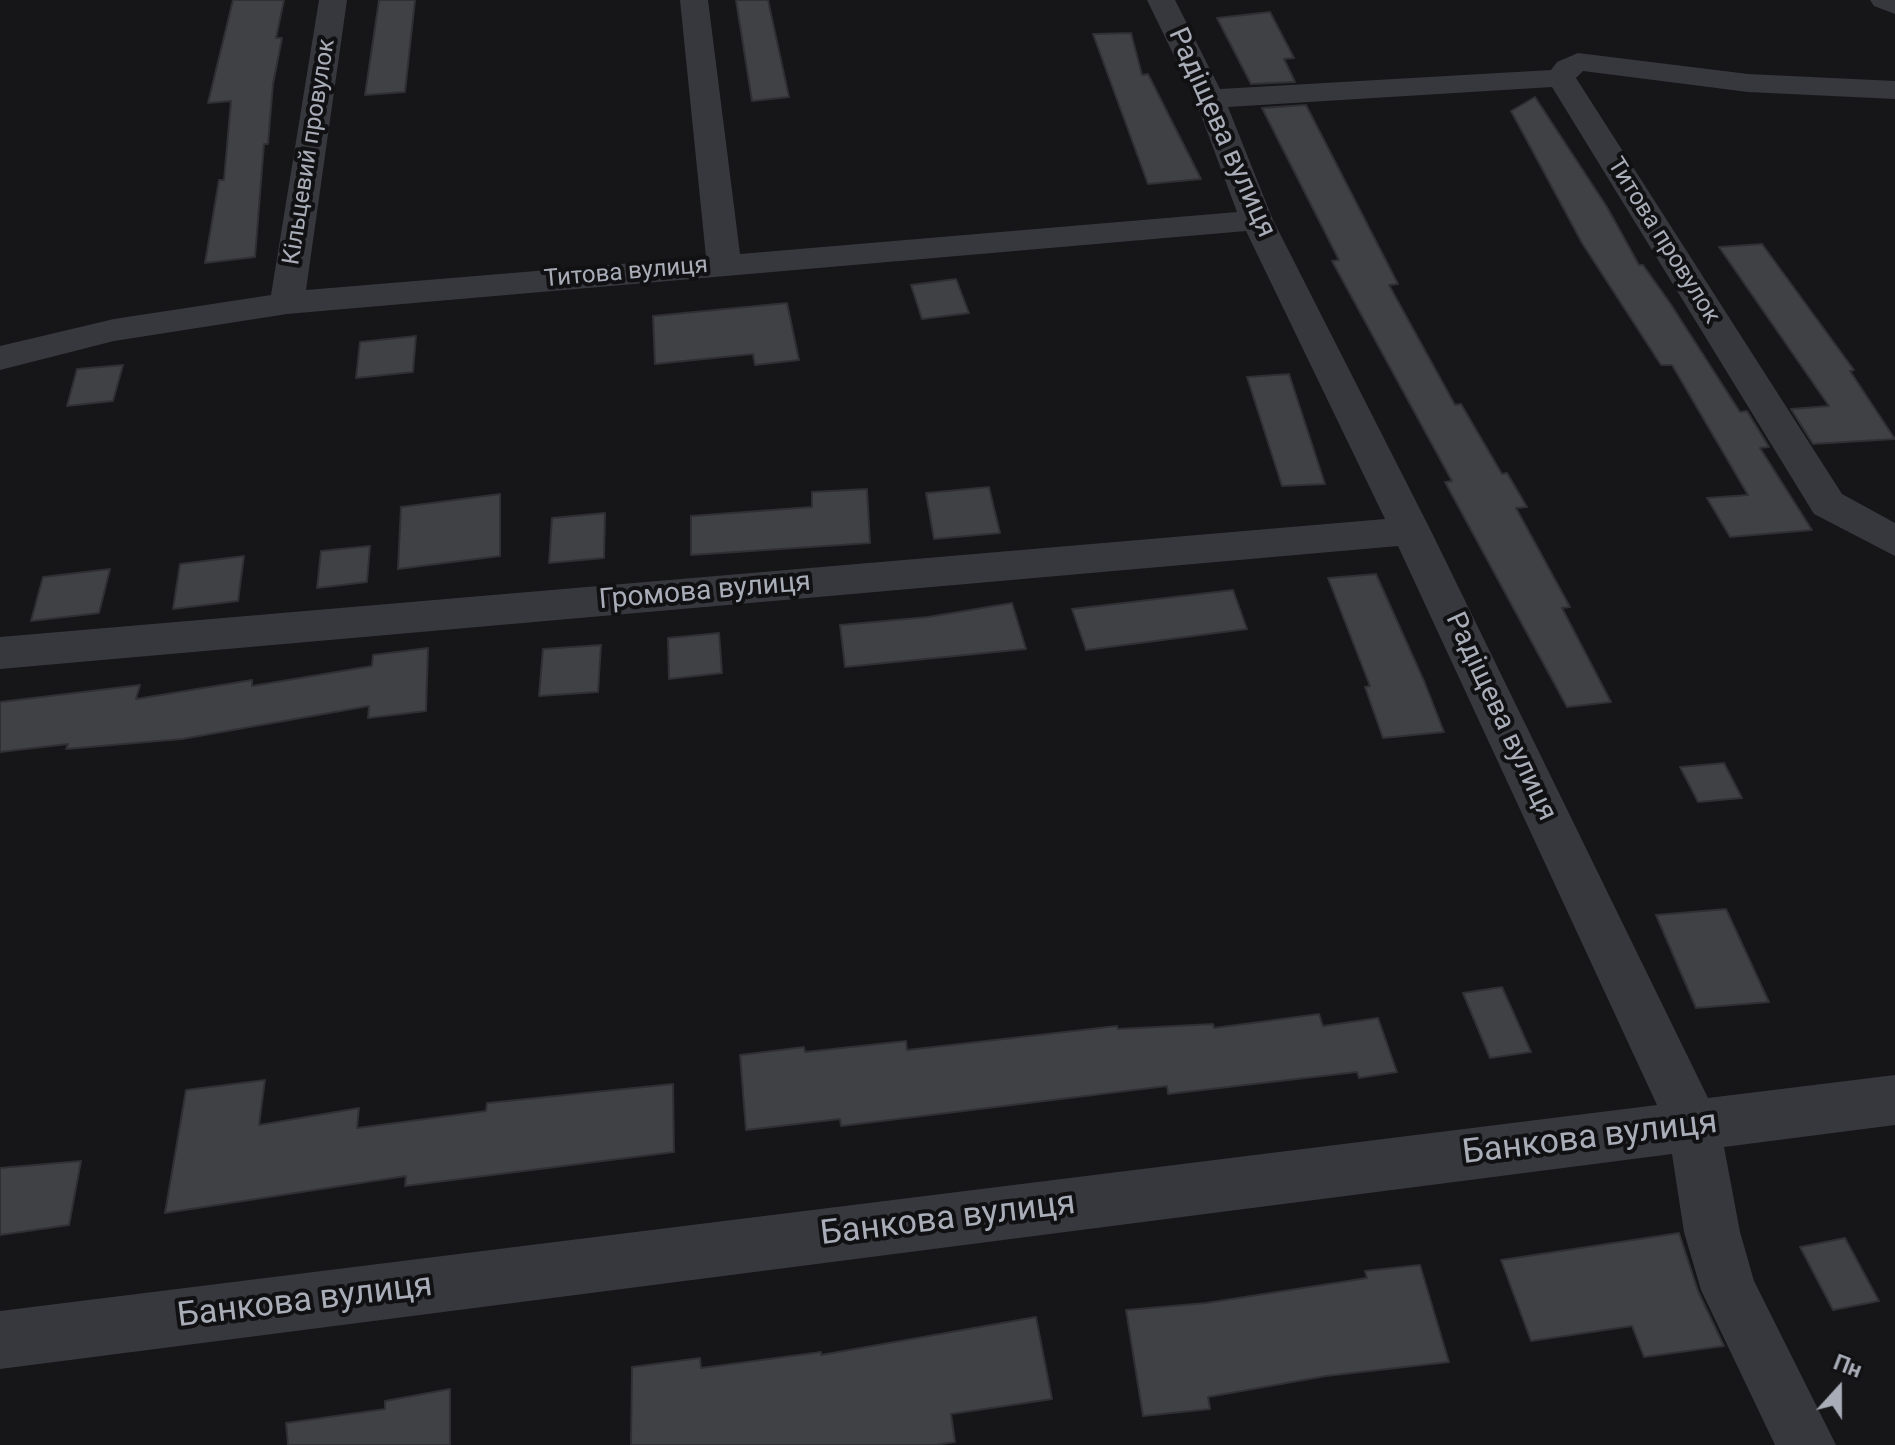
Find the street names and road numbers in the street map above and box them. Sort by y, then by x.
street label: Радіщева вулиця [1160,23,1282,243]
street label: Кільцевий провулок [278,37,342,267]
street label: Титова провулок [1600,153,1726,329]
street label: Титова вулиця [543,252,709,294]
street label: Громова вулиця [598,566,812,618]
street label: Радіщева вулиця [1437,608,1563,826]
street label: Банкова вулиця [1460,1103,1720,1175]
street label: Банкова вулиця [818,1184,1078,1256]
street label: Банкова вулиця [175,1266,435,1338]

